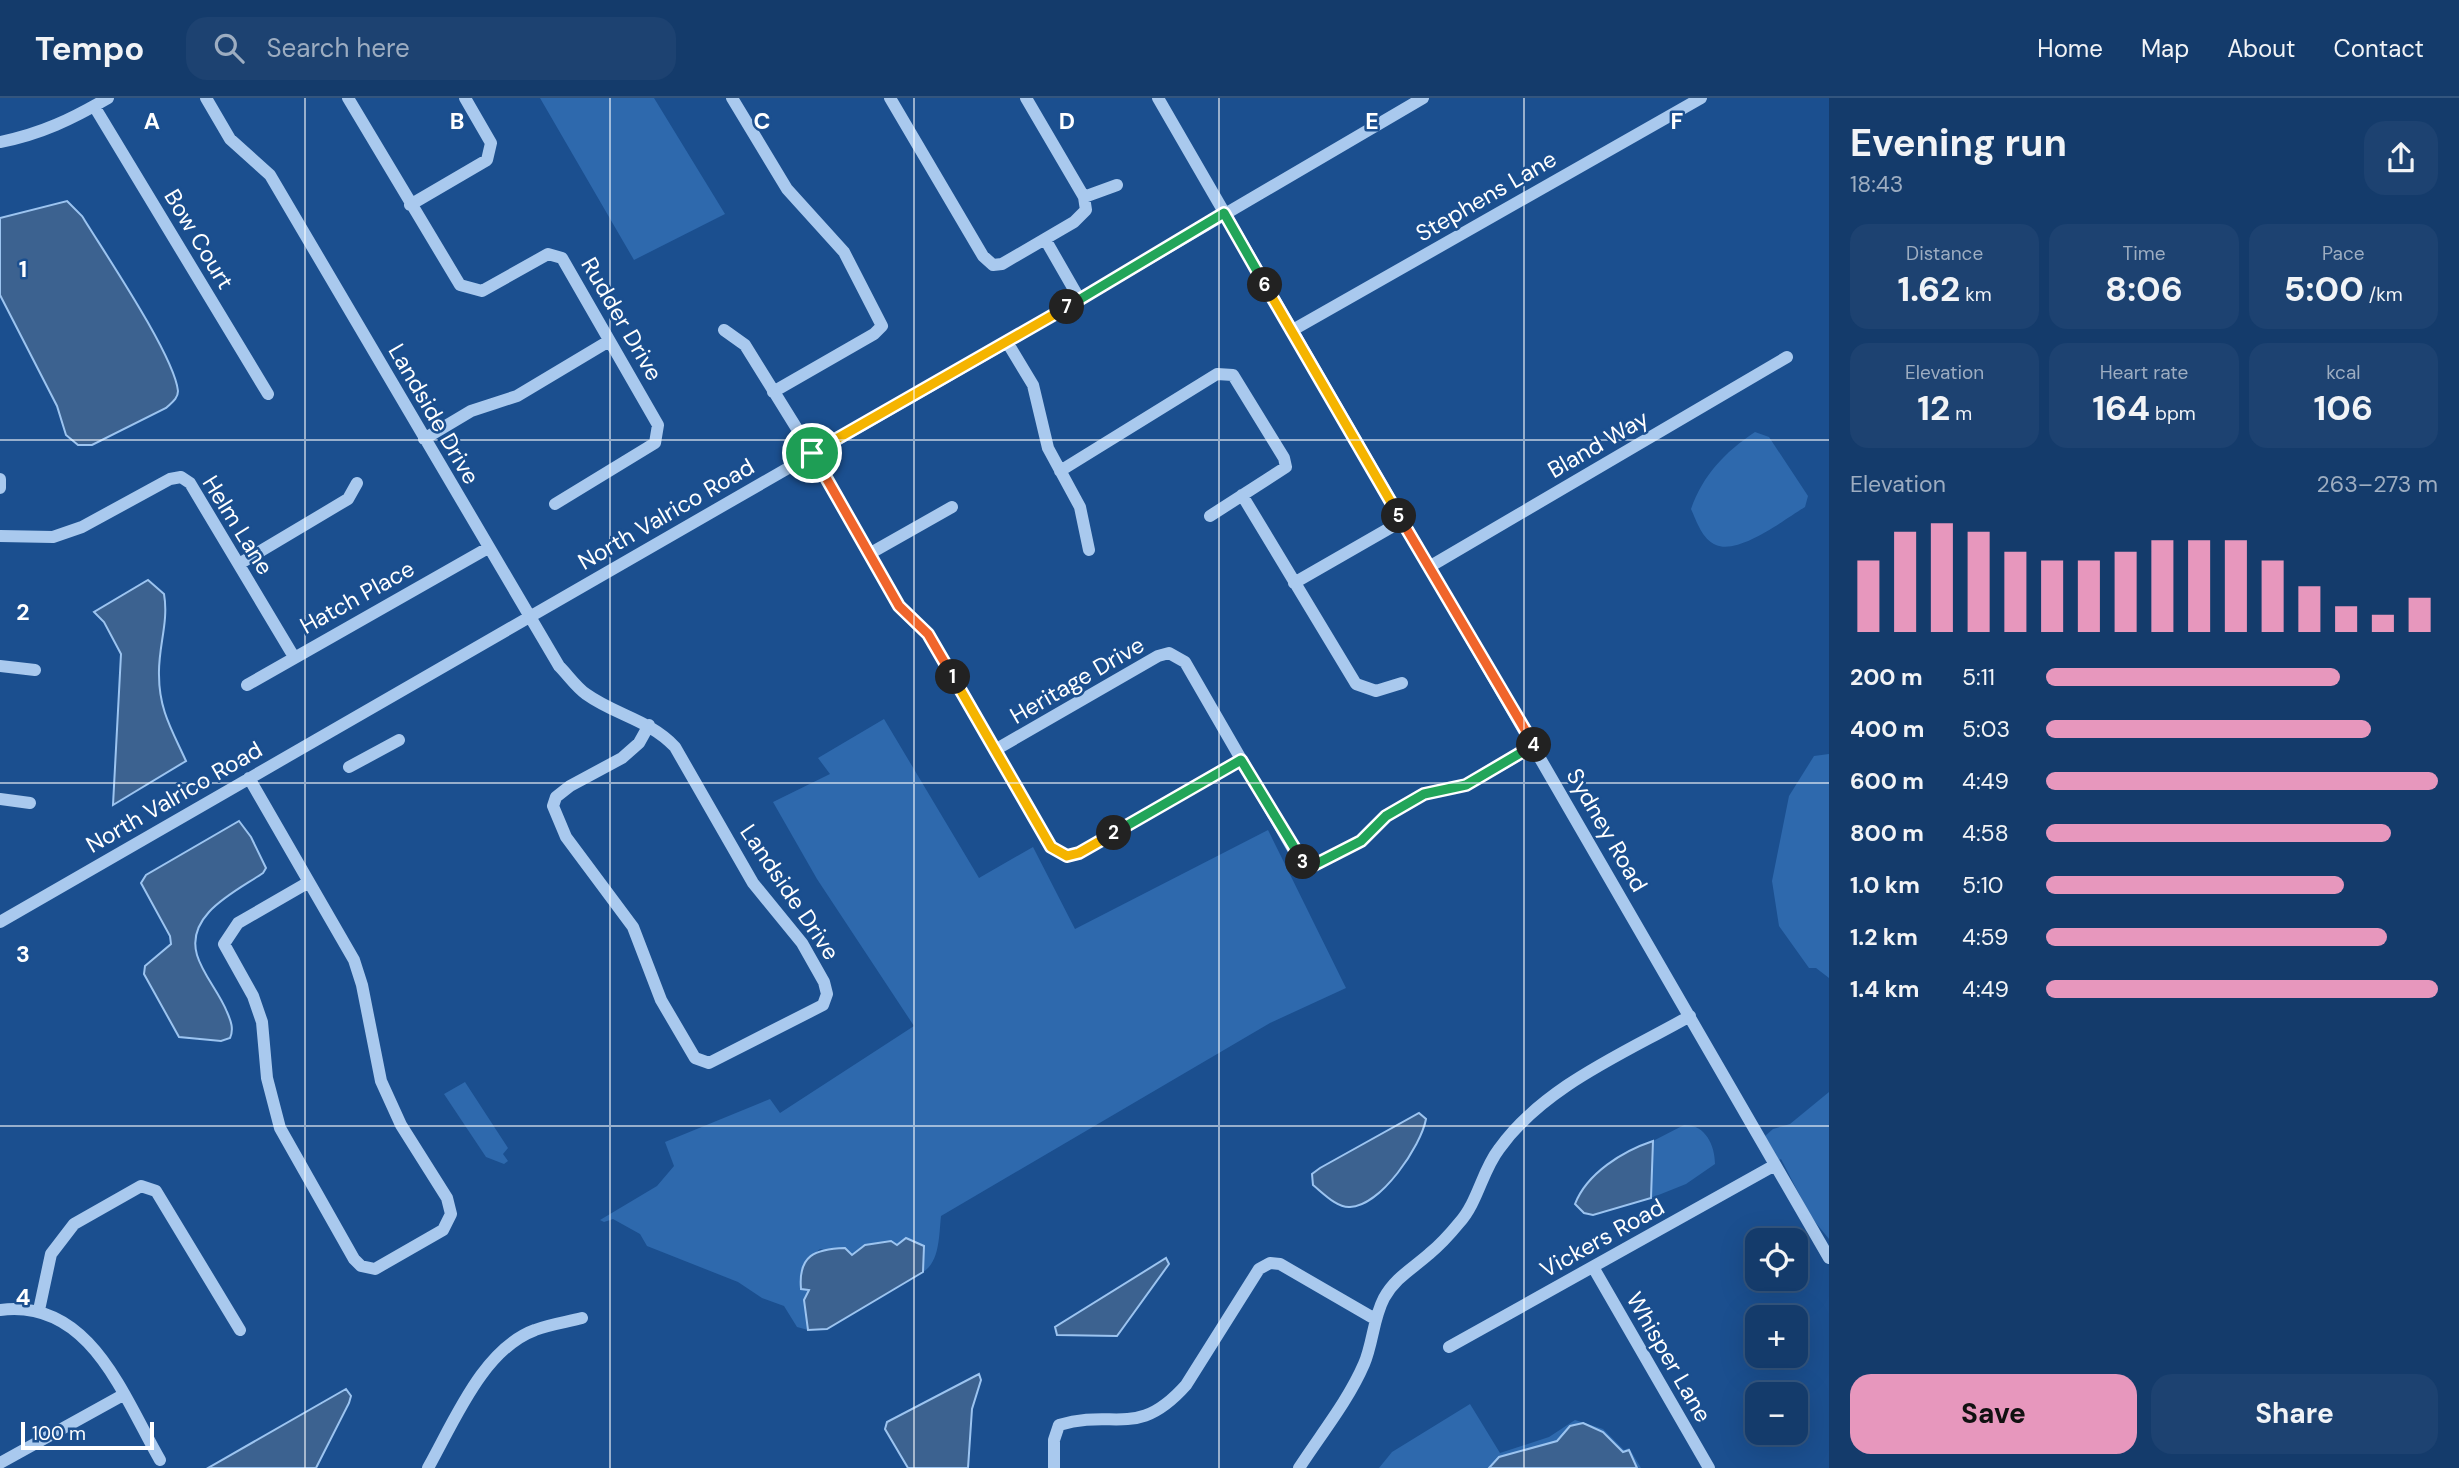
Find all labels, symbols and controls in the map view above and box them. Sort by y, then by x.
search box [186,17,676,80]
text: Tempo [35,27,144,70]
icon: search [210,29,248,67]
text: Search here [266,31,410,65]
text: Home [2037,33,2103,64]
text: Map [2141,33,2189,64]
text: About [2227,33,2296,64]
text: Contact [2334,33,2424,64]
text: A [144,106,160,136]
text: B [450,106,464,136]
text: C [754,106,770,136]
text: D [1059,106,1075,136]
text: E [1365,106,1379,136]
text: F [1671,106,1684,136]
text: Evening run [1850,118,2067,168]
button: share [2364,121,2438,195]
street label: Stephens Lane [1410,144,1562,248]
text: 18:43 [1850,169,1903,199]
street label: Bow Court [157,183,241,295]
text: Distance [1906,241,1983,266]
text: Time [2123,241,2165,266]
text: Pace [2322,241,2365,266]
street label: Rudder Drive [575,252,669,386]
text: 1 [19,254,27,284]
text: 1.62 [1898,266,1960,312]
text: 8:06 [2105,266,2183,312]
text: 5:00 [2284,266,2364,312]
pin: 6 [1248,268,1282,302]
text: 6 [1258,272,1271,297]
text: km [1960,282,1992,307]
text: /km [2364,282,2403,307]
pin: 7 [1050,290,1084,325]
text: 7 [1061,294,1072,319]
street label: Landside Drive [382,338,486,490]
text: Elevation [1905,360,1984,385]
text: Heart rate [2100,360,2188,385]
text: kcal [2326,360,2360,385]
text: 12 [1917,385,1950,431]
text: 164 [2092,385,2150,431]
text: 106 [2314,385,2373,431]
text: m [1950,401,1972,426]
text: bpm [2150,401,2196,426]
street label: Bland Way [1542,403,1654,485]
pin [782,423,842,483]
icon: arrive [793,434,831,472]
street label: North Valrico Road [572,451,760,577]
text: Elevation [1850,469,1946,499]
text: 263–273 m [2317,469,2438,499]
street label: Helm Lane [196,470,280,580]
pin: 5 [1382,498,1416,534]
text: 5 [1393,503,1404,528]
street label: Hatch Place [295,553,419,641]
text: 2 [16,597,30,627]
street label: Heritage Drive [1004,629,1150,731]
pin: 1 [936,660,970,694]
text: 200 m [1850,662,1923,692]
text: 5:11 [1962,662,1995,692]
text: 1 [949,664,956,689]
text: 400 m [1850,714,1924,744]
text: 5:03 [1962,714,2010,744]
pin: 4 [1516,728,1552,762]
text: 4 [1527,732,1540,757]
street label: North Valrico Road [80,734,268,860]
street label: Sydney Road [1560,763,1654,897]
text: 600 m [1850,766,1924,796]
text: 4:49 [1962,766,2009,796]
pin: 2 [1096,816,1132,850]
street label: Landside Drive [734,818,846,966]
text: 800 m [1850,818,1924,848]
text: 4:58 [1962,818,2009,848]
text: 2 [1108,820,1119,845]
pin: 3 [1286,844,1320,880]
text: 3 [1297,849,1308,874]
text: 1.0 km [1850,870,1920,900]
text: 5:10 [1962,870,2004,900]
text: 1.2 km [1850,922,1918,952]
text: 4:59 [1962,922,2008,952]
text: 3 [16,939,30,969]
text: 1.4 km [1850,974,1919,1004]
text: 4:49 [1962,974,2009,1004]
street label: Vickers Road [1535,1192,1669,1284]
map controls [1745,1228,1808,1445]
button: locate [1745,1228,1808,1291]
text: 4 [16,1282,31,1312]
street label: Whisper Lane [1620,1286,1718,1428]
button: + [1745,1305,1808,1368]
button: Save [1850,1374,2137,1454]
button: Share [2151,1374,2438,1454]
button: − [1745,1382,1808,1445]
scale bar [21,1419,154,1451]
text: 100 m [32,1421,86,1446]

